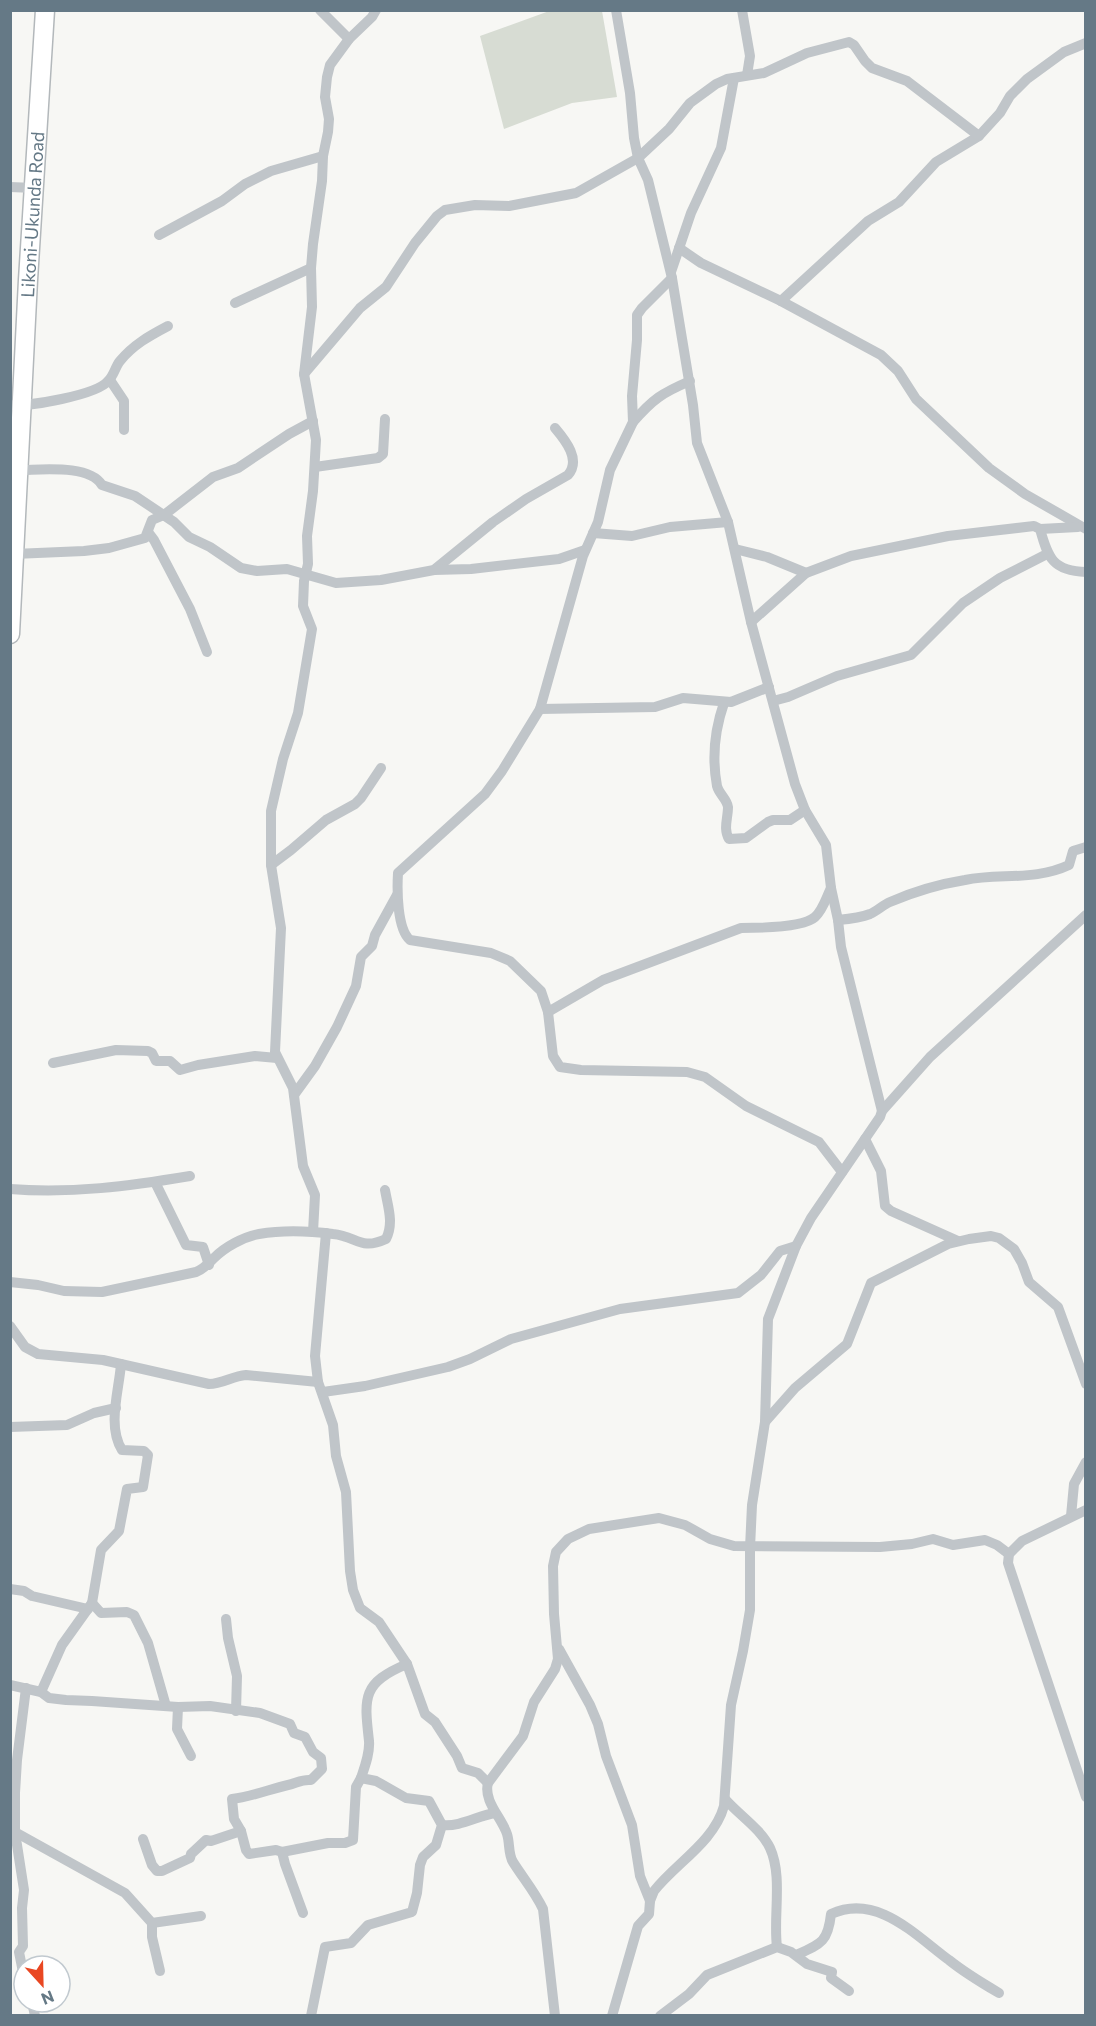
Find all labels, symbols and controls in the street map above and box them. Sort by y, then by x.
street label: Likoni-Ukunda Road [16,131,48,298]
north arrow [12,1954,72,2014]
text: N [39,1987,57,2009]

